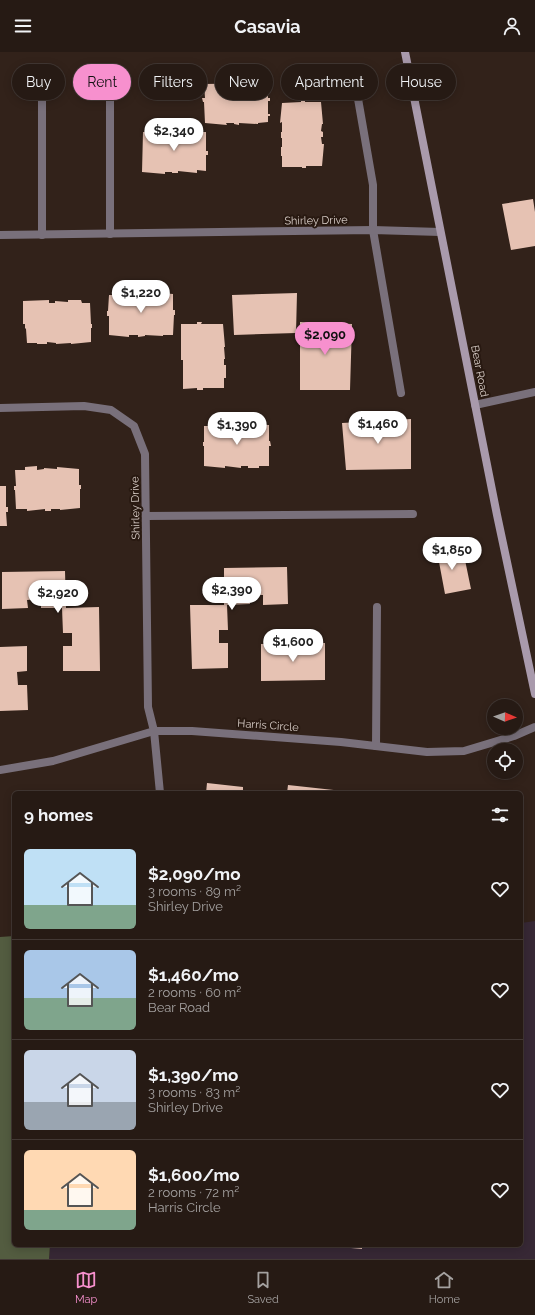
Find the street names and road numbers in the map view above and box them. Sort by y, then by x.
street label: Shirley Drive [284,213,348,228]
street label: Bear Road [468,344,491,398]
street label: Shirley Drive [128,476,143,540]
street label: Harris Circle [237,717,300,734]

